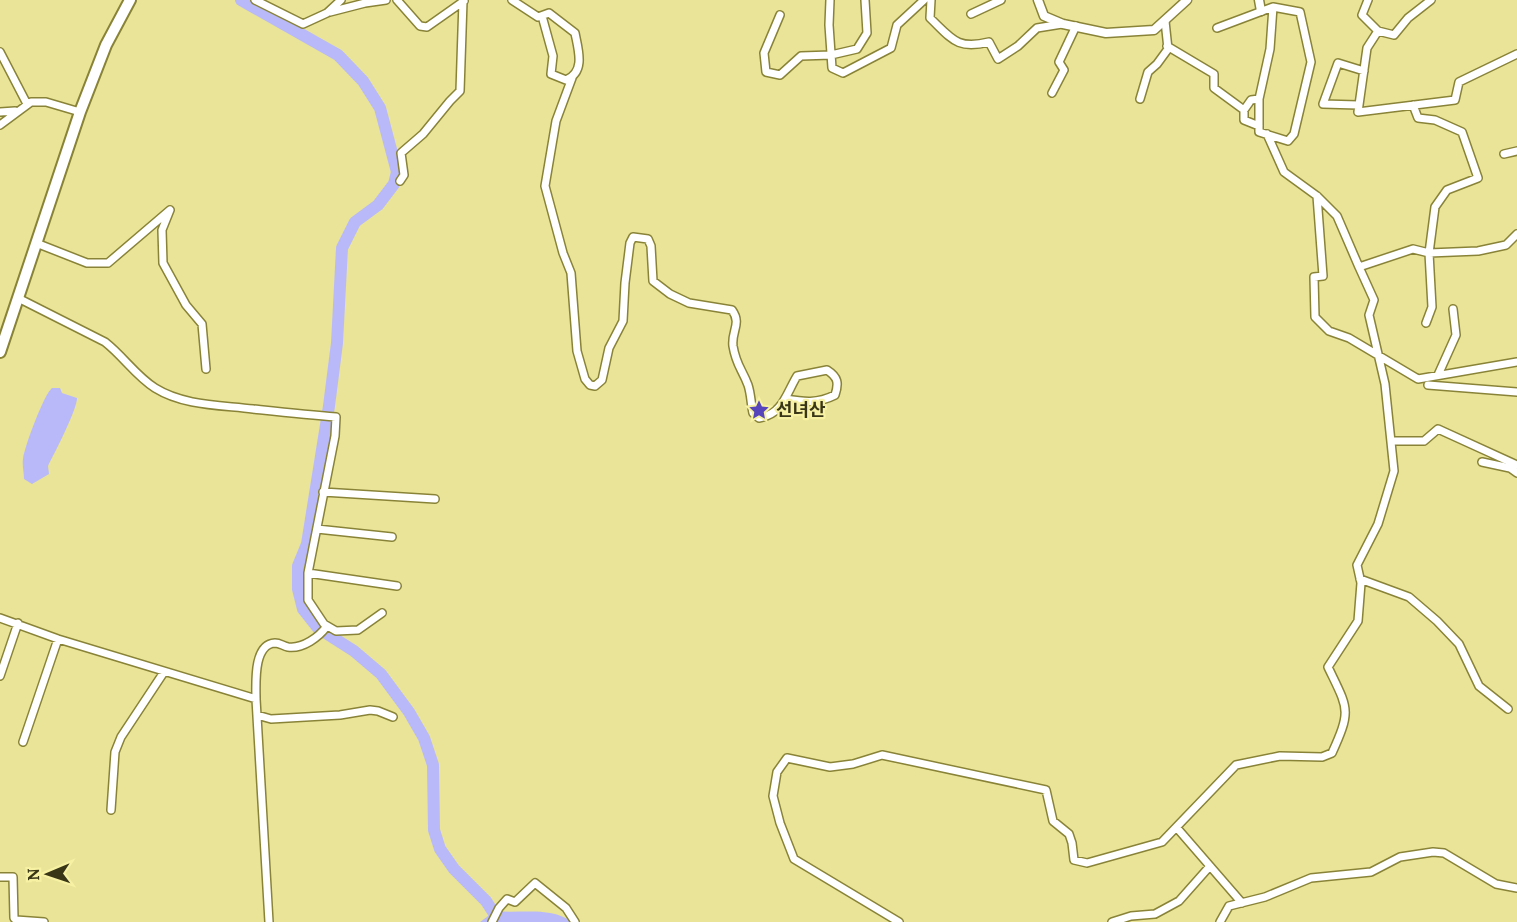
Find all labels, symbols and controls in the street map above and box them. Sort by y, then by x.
place icon: 선녀산 [747,398,771,422]
place label: 선녀산 [776,398,826,421]
north arrow [18,844,78,904]
text: N [23,868,43,881]

